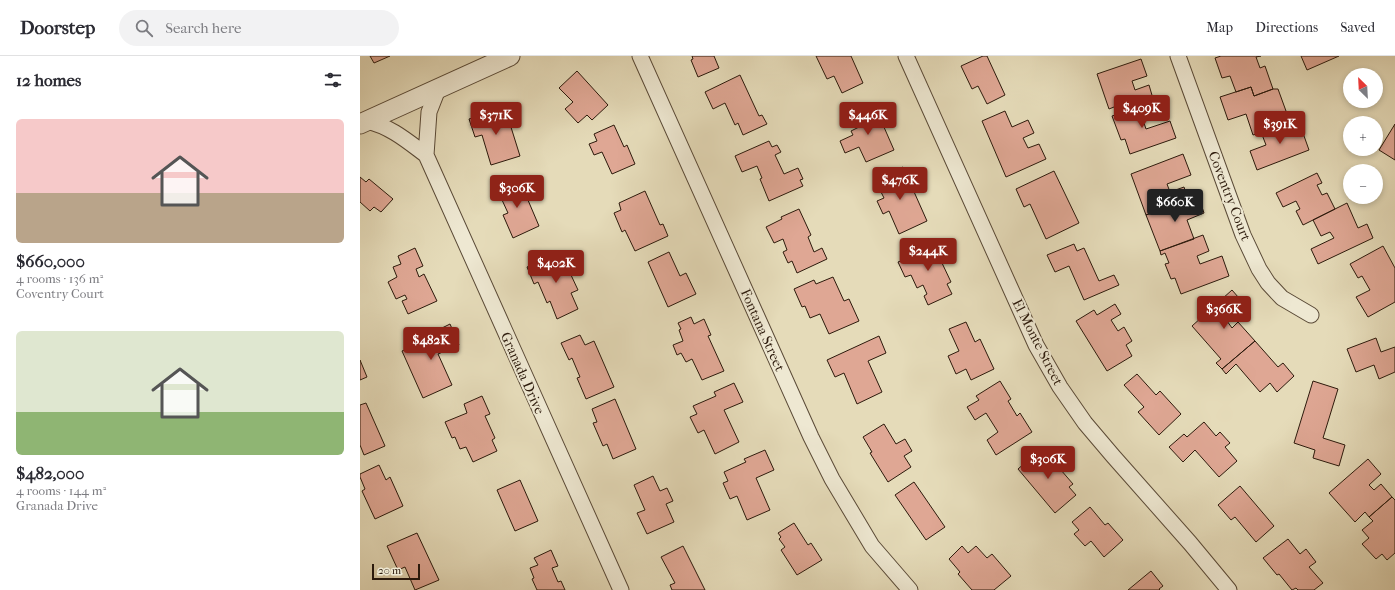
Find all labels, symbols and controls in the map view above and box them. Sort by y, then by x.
search box [119,10,399,46]
text: Doorstep [20,17,95,39]
icon: search [133,17,155,39]
text: Search here [165,19,241,37]
text: Map [1206,19,1233,36]
text: Directions [1255,19,1318,36]
text: Saved [1340,19,1375,36]
north arrow [1343,68,1383,108]
map controls [1343,68,1383,204]
icon: filters [322,69,344,91]
text: 12 homes [16,70,81,90]
pin: $409K [1114,95,1170,129]
text: $409K [1123,100,1161,115]
pin: $371K [468,102,524,136]
pin: $446K [840,102,896,136]
text: $371K [480,107,512,122]
text: $446K [848,107,888,122]
pin: $391K [1252,111,1308,145]
text: $391K [1263,116,1297,131]
button: + [1343,116,1383,156]
icon: home [144,145,216,217]
street label: Coventry Court [1205,149,1254,243]
button: − [1343,164,1383,204]
pin: $476K [872,167,928,201]
text: $476K [881,172,919,187]
pin: $306K [489,175,545,209]
text: $306K [499,180,535,195]
pin: $660K [1147,189,1203,223]
text: $660K [1156,194,1194,209]
pin: $244K [900,238,956,272]
text: $244K [909,243,947,258]
pin: $402K [528,250,584,284]
text: $660,000 [16,251,85,271]
text: $402K [537,255,575,270]
text: 4 rooms · 136 m² [16,271,103,286]
text: Coventry Court [16,286,104,301]
street label: Fontana Street [737,286,788,374]
street label: El Monte Street [1008,296,1067,388]
pin: $366K [1196,296,1252,330]
text: $366K [1206,301,1242,316]
pin: $482K [403,327,459,361]
street label: Granada Drive [497,329,548,417]
text: $482K [412,332,450,347]
icon: home [144,357,216,429]
pin: $306K [1020,446,1076,480]
text: $306K [1030,451,1066,466]
text: $482,000 [16,463,84,483]
text: 4 rooms · 144 m² [16,483,106,498]
text: Granada Drive [16,498,98,513]
scale bar [372,562,420,581]
text: 20 m [378,564,401,577]

